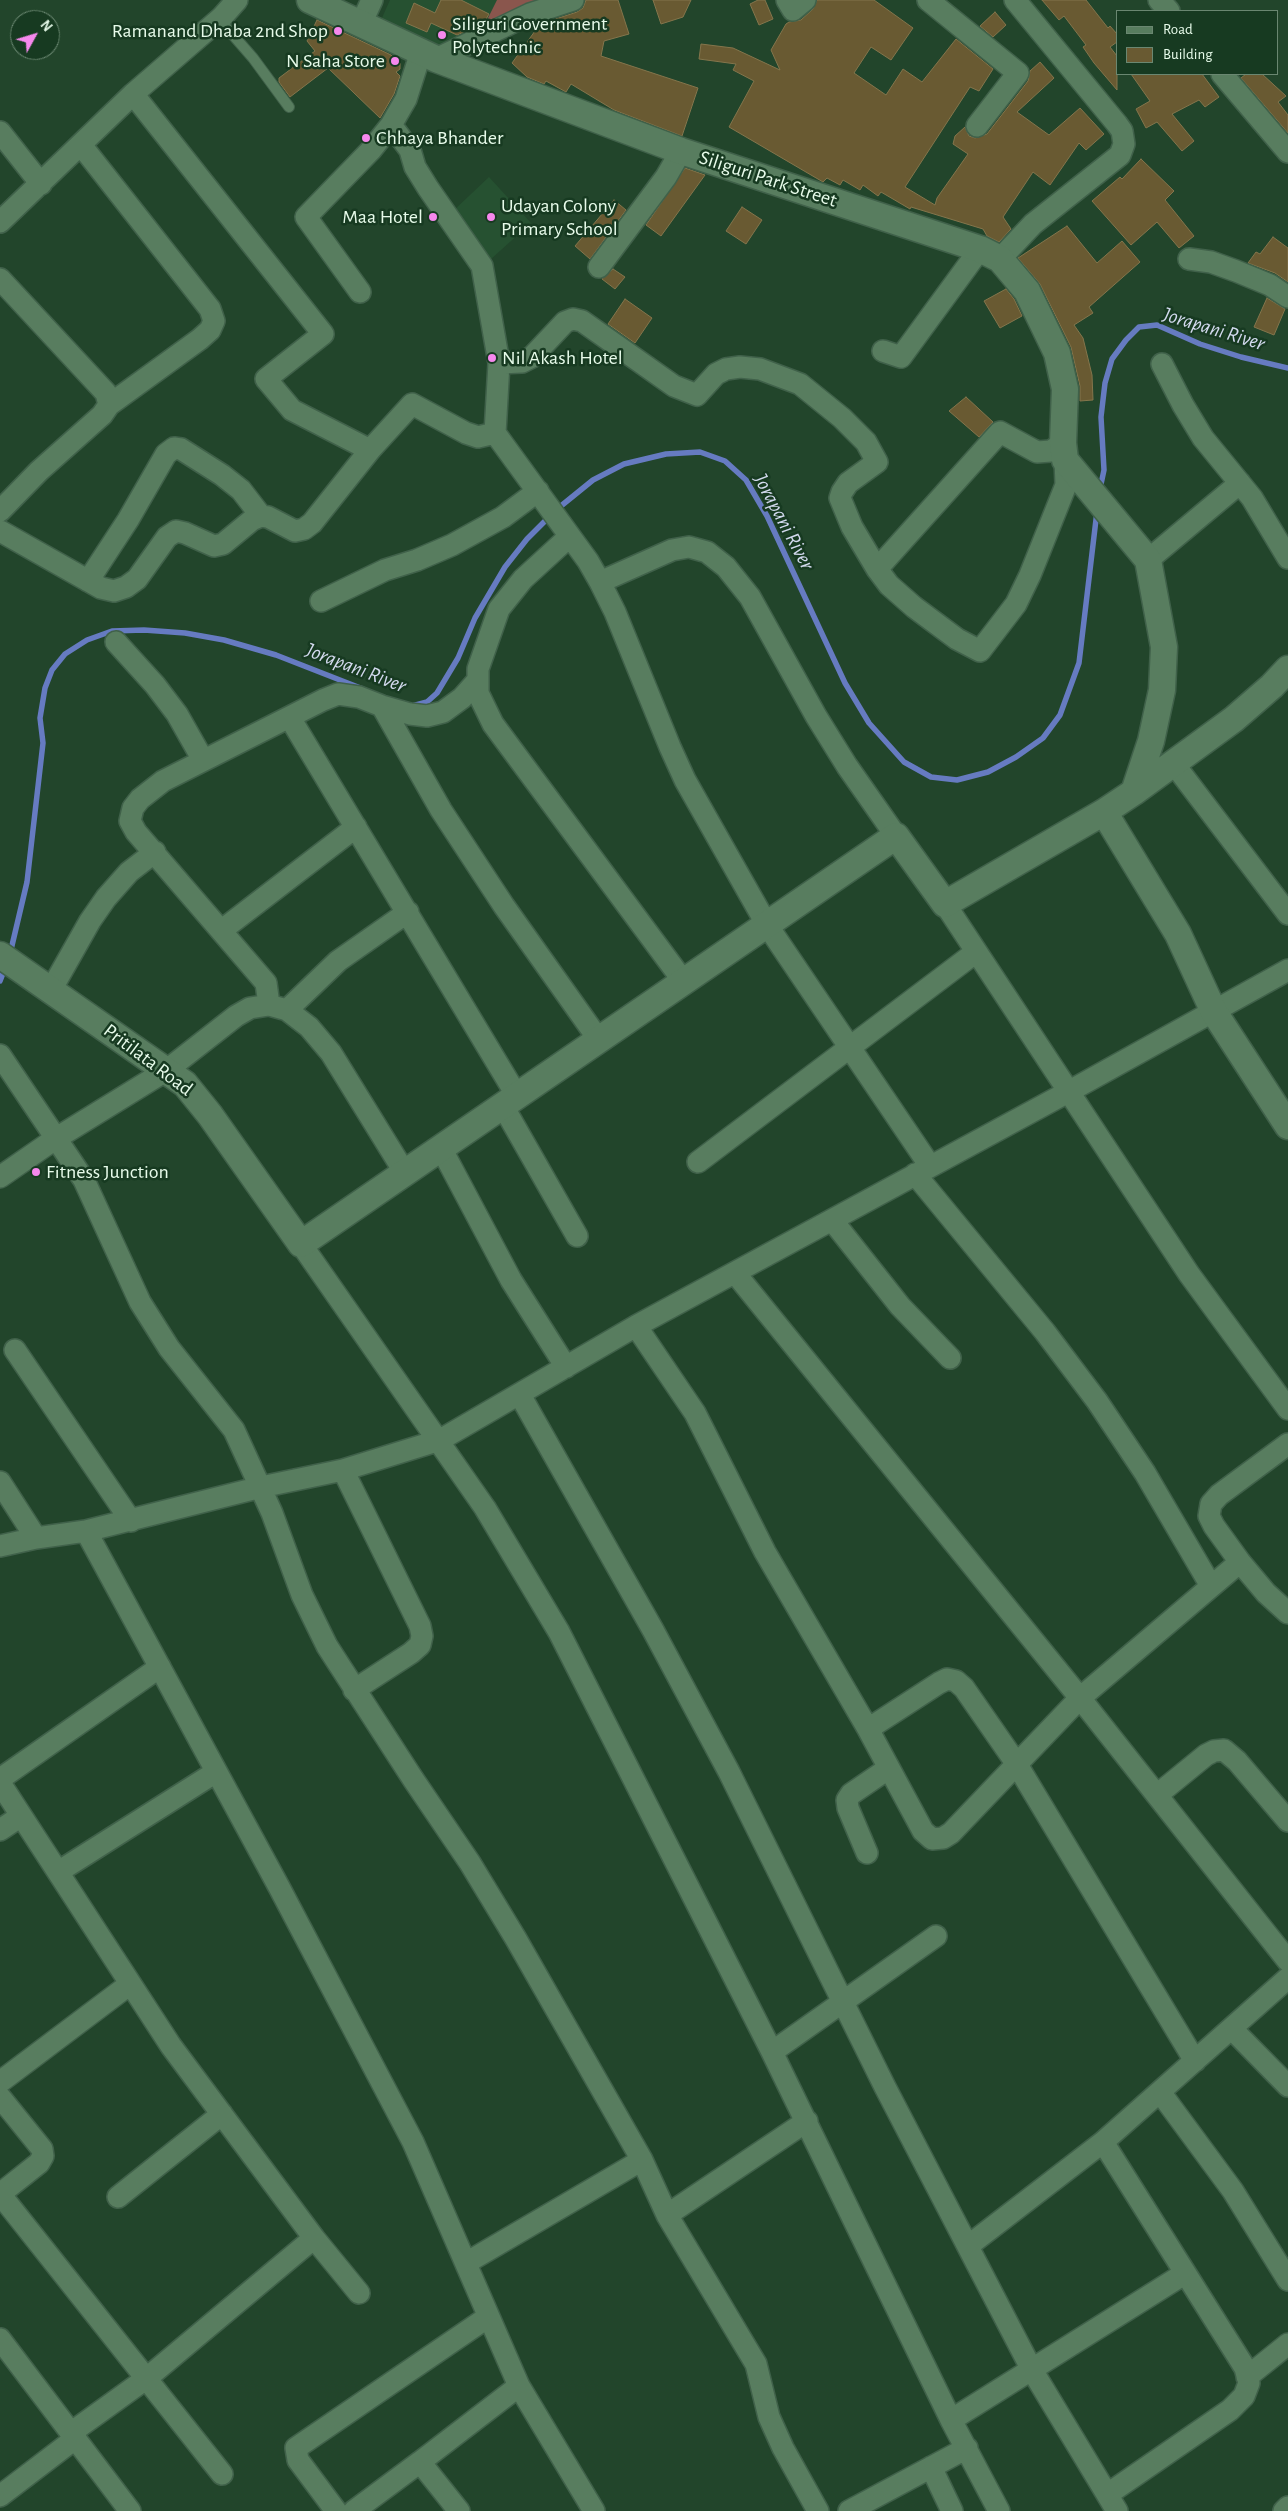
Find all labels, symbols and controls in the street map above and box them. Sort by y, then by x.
north arrow [10,10,60,60]
legend [1116,10,1278,75]
place label: Siliguri Government Polytechnic [452,12,607,59]
text: N [37,18,54,34]
place label: Ramanand Dhaba 2nd Shop [112,19,328,43]
text: Road [1163,22,1193,37]
marker: Ramanand Dhaba 2nd Shop [332,25,344,37]
marker: Siliguri Government Polytechnic [436,29,448,41]
text: Building [1163,47,1213,62]
place label: N Saha Store [286,49,385,73]
marker: N Saha Store [389,55,401,67]
place label: Chhaya Bhander [376,126,503,150]
marker: Chhaya Bhander [360,132,372,144]
street label: Siliguri Park Street [696,145,840,213]
place label: Udayan Colony Primary School [501,194,618,241]
place label: Maa Hotel [342,205,423,229]
marker: Maa Hotel [427,211,439,223]
marker: Udayan Colony Primary School [485,211,497,223]
water label: Jorapani River [1160,302,1268,356]
place label: Nil Akash Hotel [502,346,623,370]
marker: Nil Akash Hotel [486,352,498,364]
water label: Jorapani River [748,470,820,574]
water label: Jorapani River [302,637,410,699]
street label: Pritilata Road [99,1019,197,1101]
place label: Fitness Junction [46,1160,169,1184]
marker: Fitness Junction [30,1166,42,1178]

